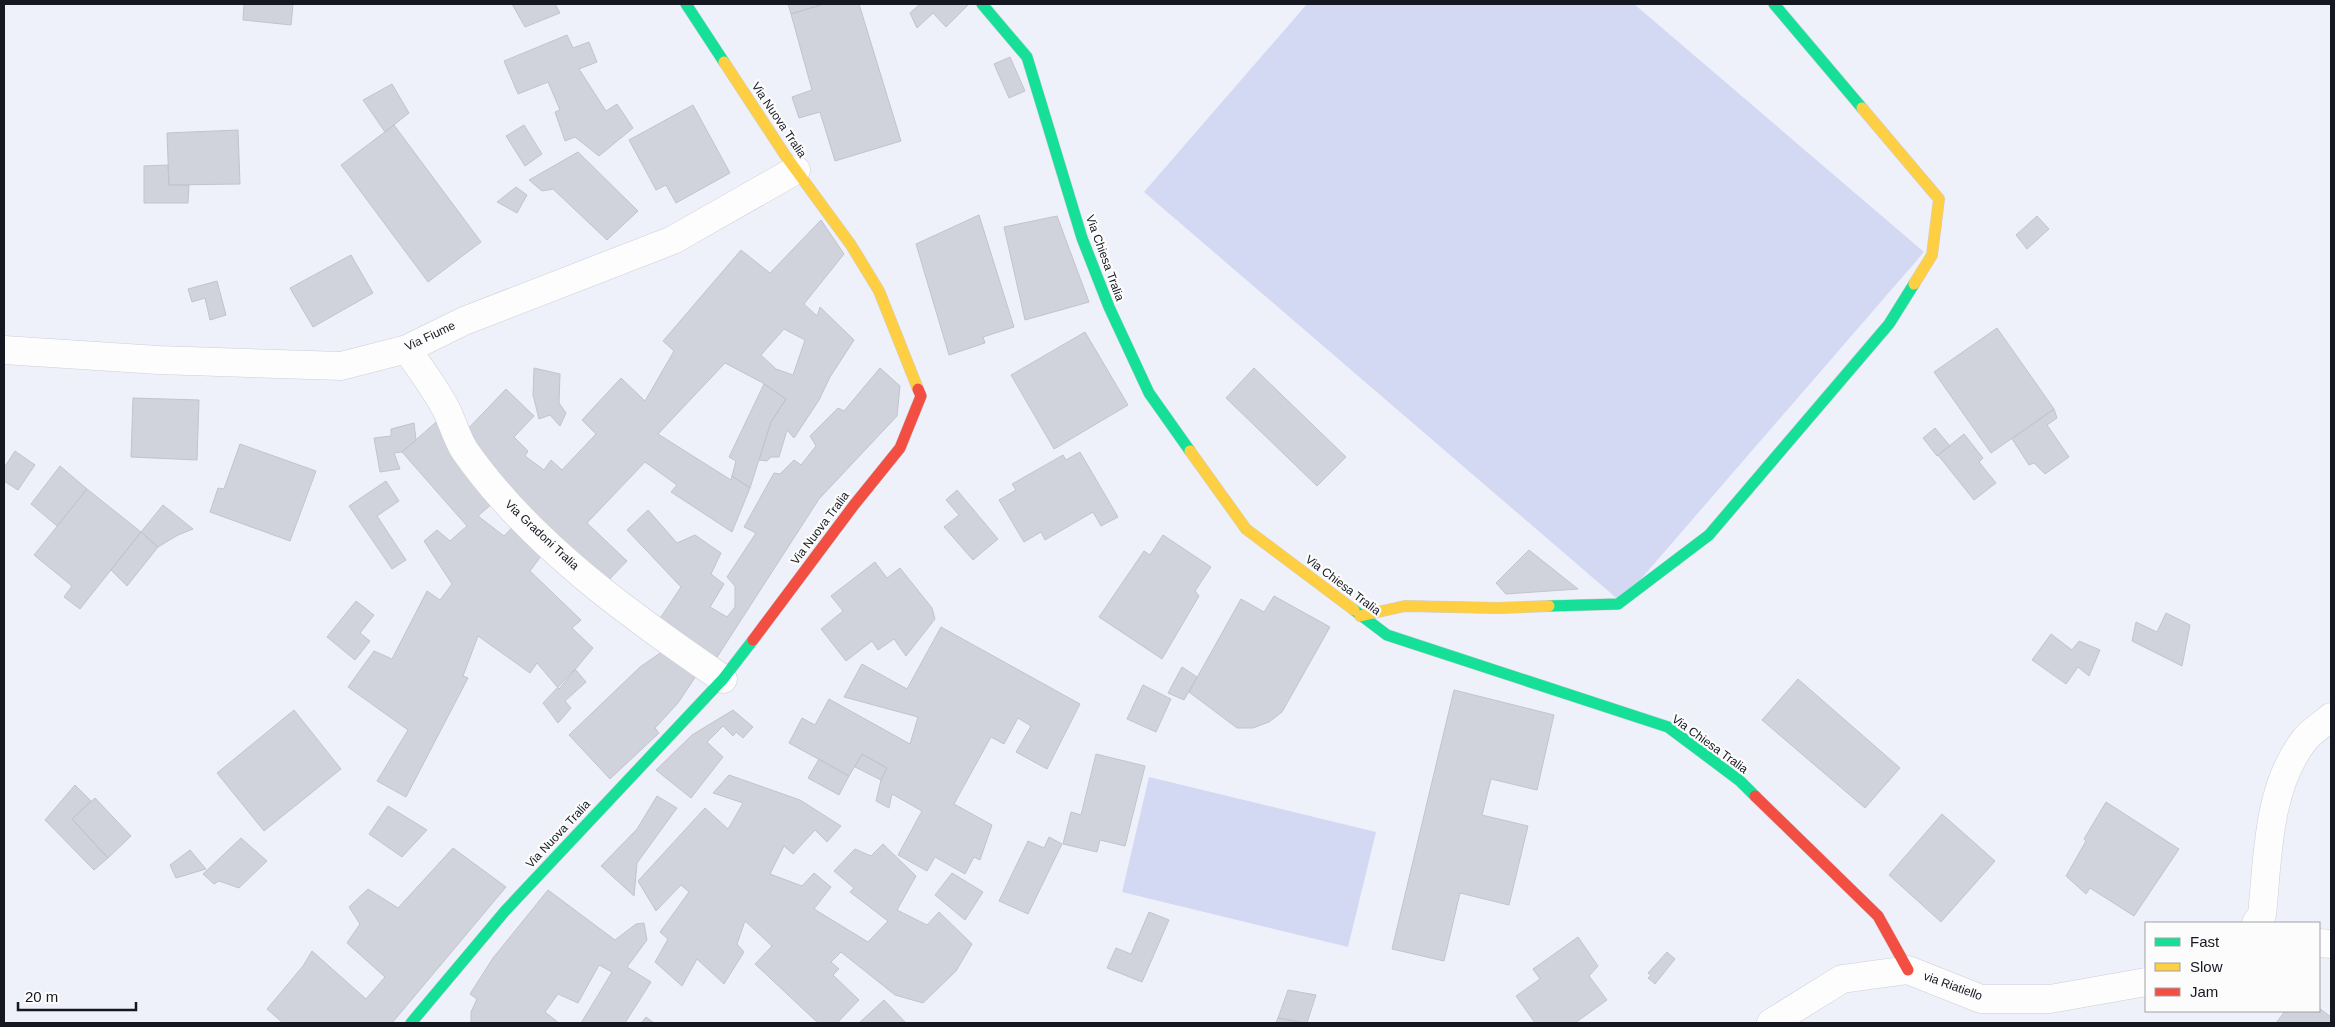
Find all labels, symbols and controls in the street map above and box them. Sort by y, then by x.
street label: Via Nuova Tralia [749,80,810,161]
street label: Via Chiesa Tralia [1083,213,1127,303]
street label: Via Fiume [403,318,458,354]
street label: Via Nuova Tralia [788,488,852,567]
street label: Via Gradoni Tralia [502,497,582,573]
street label: Via Chiesa Tralia [1303,552,1384,618]
street label: Via Chiesa Tralia [1669,712,1751,776]
street label: Via Nuova Tralia [523,797,593,871]
legend [2145,922,2320,1012]
text: Fast [2190,933,2220,950]
text: Slow [2190,958,2223,975]
street label: via Riatiello [1922,969,1985,1003]
scale bar [18,980,135,1012]
text: Jam [2190,983,2218,1000]
text: 20 m [25,988,58,1005]

